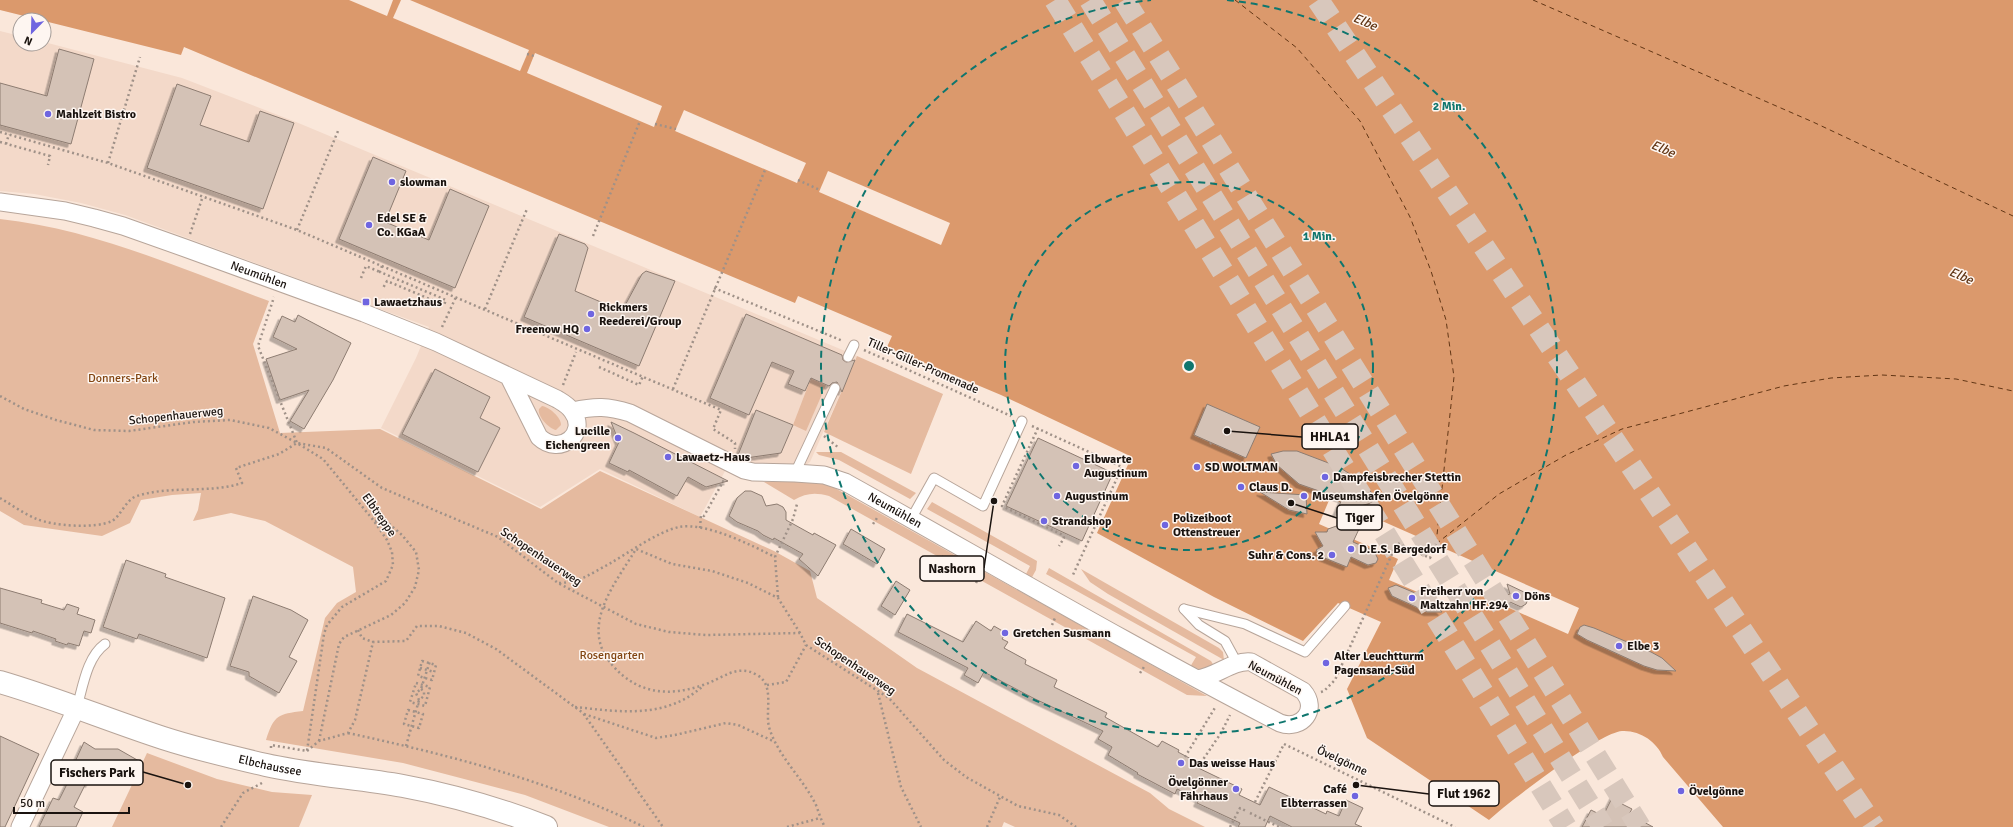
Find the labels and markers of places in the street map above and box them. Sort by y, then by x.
place label: Mahlzeit Bistro [56,107,136,122]
marker: Mahlzeit Bistro [43,109,53,119]
place label: slowman [400,175,447,190]
marker: slowman [387,177,397,187]
place label: Edel SE & Co. KGaA [377,211,427,240]
marker: Edel SE & Co. KGaA [364,220,374,230]
place label: Lawaetzhaus [374,295,443,310]
marker: Lawaetzhaus [361,297,371,307]
place label: Rickmers Reederei/Group [599,300,682,329]
marker: Rickmers Reederei/Group [586,309,596,319]
place label: Freenow HQ [516,322,579,337]
marker: Freenow HQ [582,324,592,334]
centre of rings [1182,359,1196,373]
place label: Lucille Eichengreen [545,424,610,453]
callout: HHLA1 [1302,424,1358,449]
marker: Lucille Eichengreen [613,433,623,443]
place label: Lawaetz-Haus [676,450,751,465]
marker: Lawaetz-Haus [663,452,673,462]
place label: Elbwarte Augustinum [1084,452,1148,481]
place label: SD WOLTMAN [1205,460,1278,475]
marker: Elbwarte Augustinum [1071,461,1081,471]
marker: SD WOLTMAN [1192,462,1202,472]
place label: Dampfeisbrecher Stettin [1333,470,1461,485]
marker: Dampfeisbrecher Stettin [1320,472,1330,482]
place label: Claus D. [1249,480,1292,495]
marker: Claus D. [1236,482,1246,492]
place label: Augustinum [1065,489,1129,504]
place label: Museumshafen Övelgönne [1312,489,1449,504]
marker: Augustinum [1052,491,1062,501]
marker: Museumshafen Övelgönne [1299,491,1309,501]
callout: Tiger [1337,505,1382,530]
place label: Polizeiboot Ottenstreuer [1173,511,1240,540]
place label: Strandshop [1052,514,1112,529]
marker: Strandshop [1039,516,1049,526]
marker: Polizeiboot Ottenstreuer [1160,520,1170,530]
place label: D.E.S. Bergedorf [1359,542,1447,557]
marker: D.E.S. Bergedorf [1346,544,1356,554]
place label: Suhr & Cons. 2 [1248,548,1324,563]
marker: Suhr & Cons. 2 [1327,550,1337,560]
callout: Nashorn [920,556,984,581]
place label: Freiherr von Maltzahn HF.294 [1420,584,1509,613]
place label: Döns [1524,589,1551,604]
marker: Döns [1511,591,1521,601]
marker: Freiherr von Maltzahn HF.294 [1407,593,1417,603]
place label: Gretchen Susmann [1013,626,1111,641]
marker: Gretchen Susmann [1000,628,1010,638]
place label: Elbe 3 [1627,639,1659,654]
marker: Elbe 3 [1614,641,1624,651]
place label: Alter Leuchtturm Pagensand-Süd [1334,649,1424,678]
marker: Alter Leuchtturm Pagensand-Süd [1321,658,1331,668]
place label: Das weisse Haus [1189,756,1276,771]
marker: Das weisse Haus [1176,758,1186,768]
callout: Fischers Park [51,760,143,785]
place label: Övelgönner Fährhaus [1168,775,1229,804]
callout: Flut 1962 [1429,781,1499,806]
place label: Café Elbterrassen [1281,782,1347,811]
marker: Övelgönner Fährhaus [1231,784,1241,794]
place label: Övelgönne [1689,784,1744,799]
marker: Övelgönne [1676,786,1686,796]
marker: Café Elbterrassen [1350,791,1360,801]

